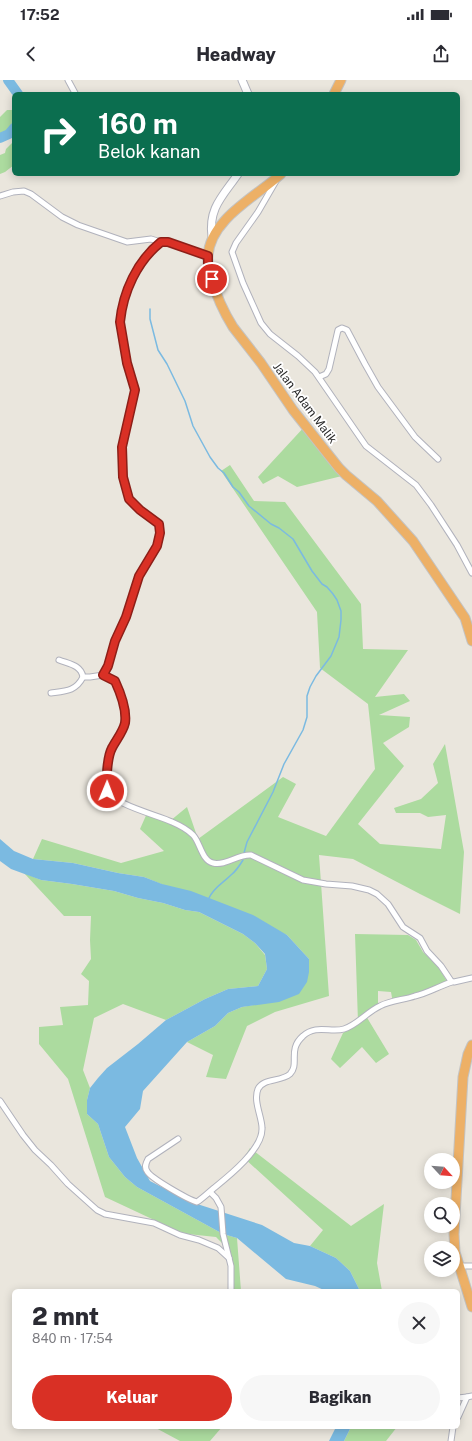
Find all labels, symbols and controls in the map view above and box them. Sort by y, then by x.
text: 17:52 [20,6,60,23]
icon: back [20,43,42,65]
icon: share [430,43,452,65]
text: Headway [196,44,276,65]
text: 160 m [98,107,178,140]
icon: right [32,108,84,160]
text: Belok kanan [98,141,201,162]
pin [195,262,229,296]
icon: arrive [201,268,223,290]
street label: Jalan Adam Malik [270,360,340,446]
position arrow [86,770,128,812]
north arrow [424,1153,460,1189]
map controls [424,1153,460,1277]
button: search [424,1197,460,1233]
button: layers [424,1241,460,1277]
text: 2 mnt [32,1302,99,1330]
button: close [398,1302,440,1344]
text: 840 m · 17:54 [32,1331,113,1346]
button: Keluar [32,1375,232,1421]
button: Bagikan [240,1375,440,1421]

